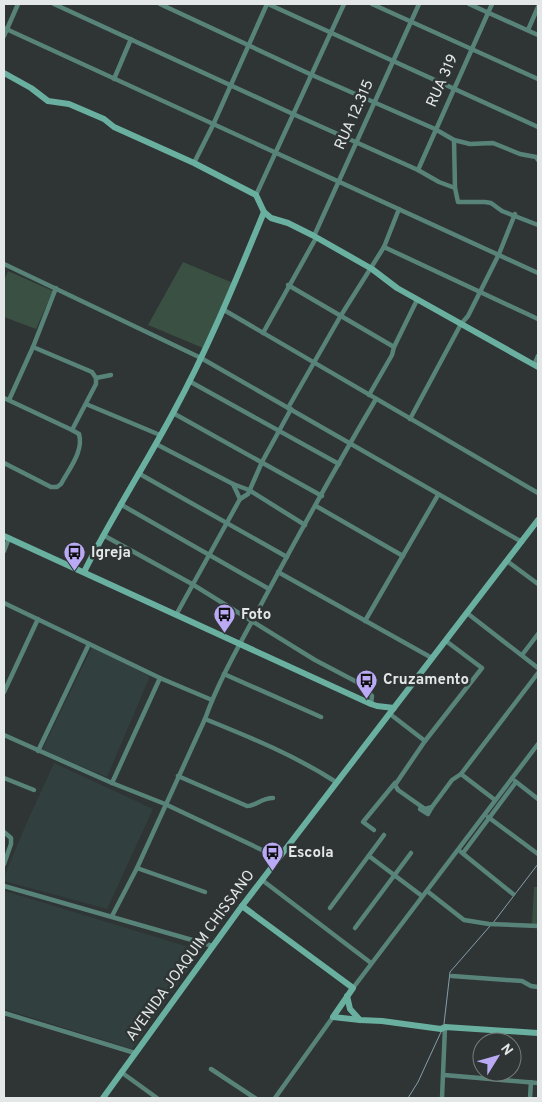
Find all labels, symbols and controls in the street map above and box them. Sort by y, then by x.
street label: RUA 319 [423,51,463,111]
street label: RUA 12.315 [331,77,379,153]
bus stop icon: Igreja [63,541,87,572]
place label: Igreja [91,544,131,563]
bus stop icon: Foto [213,603,237,634]
place label: Foto [241,606,271,625]
bus stop icon: Cruzamento [355,668,379,699]
place label: Cruzamento [383,671,469,690]
bus stop icon: Escola [260,841,284,872]
place label: Escola [288,844,334,863]
street label: AVENIDA JOAQUIM CHISSANO [123,867,259,1045]
north arrow [472,1032,522,1082]
text: N [496,1041,516,1059]

